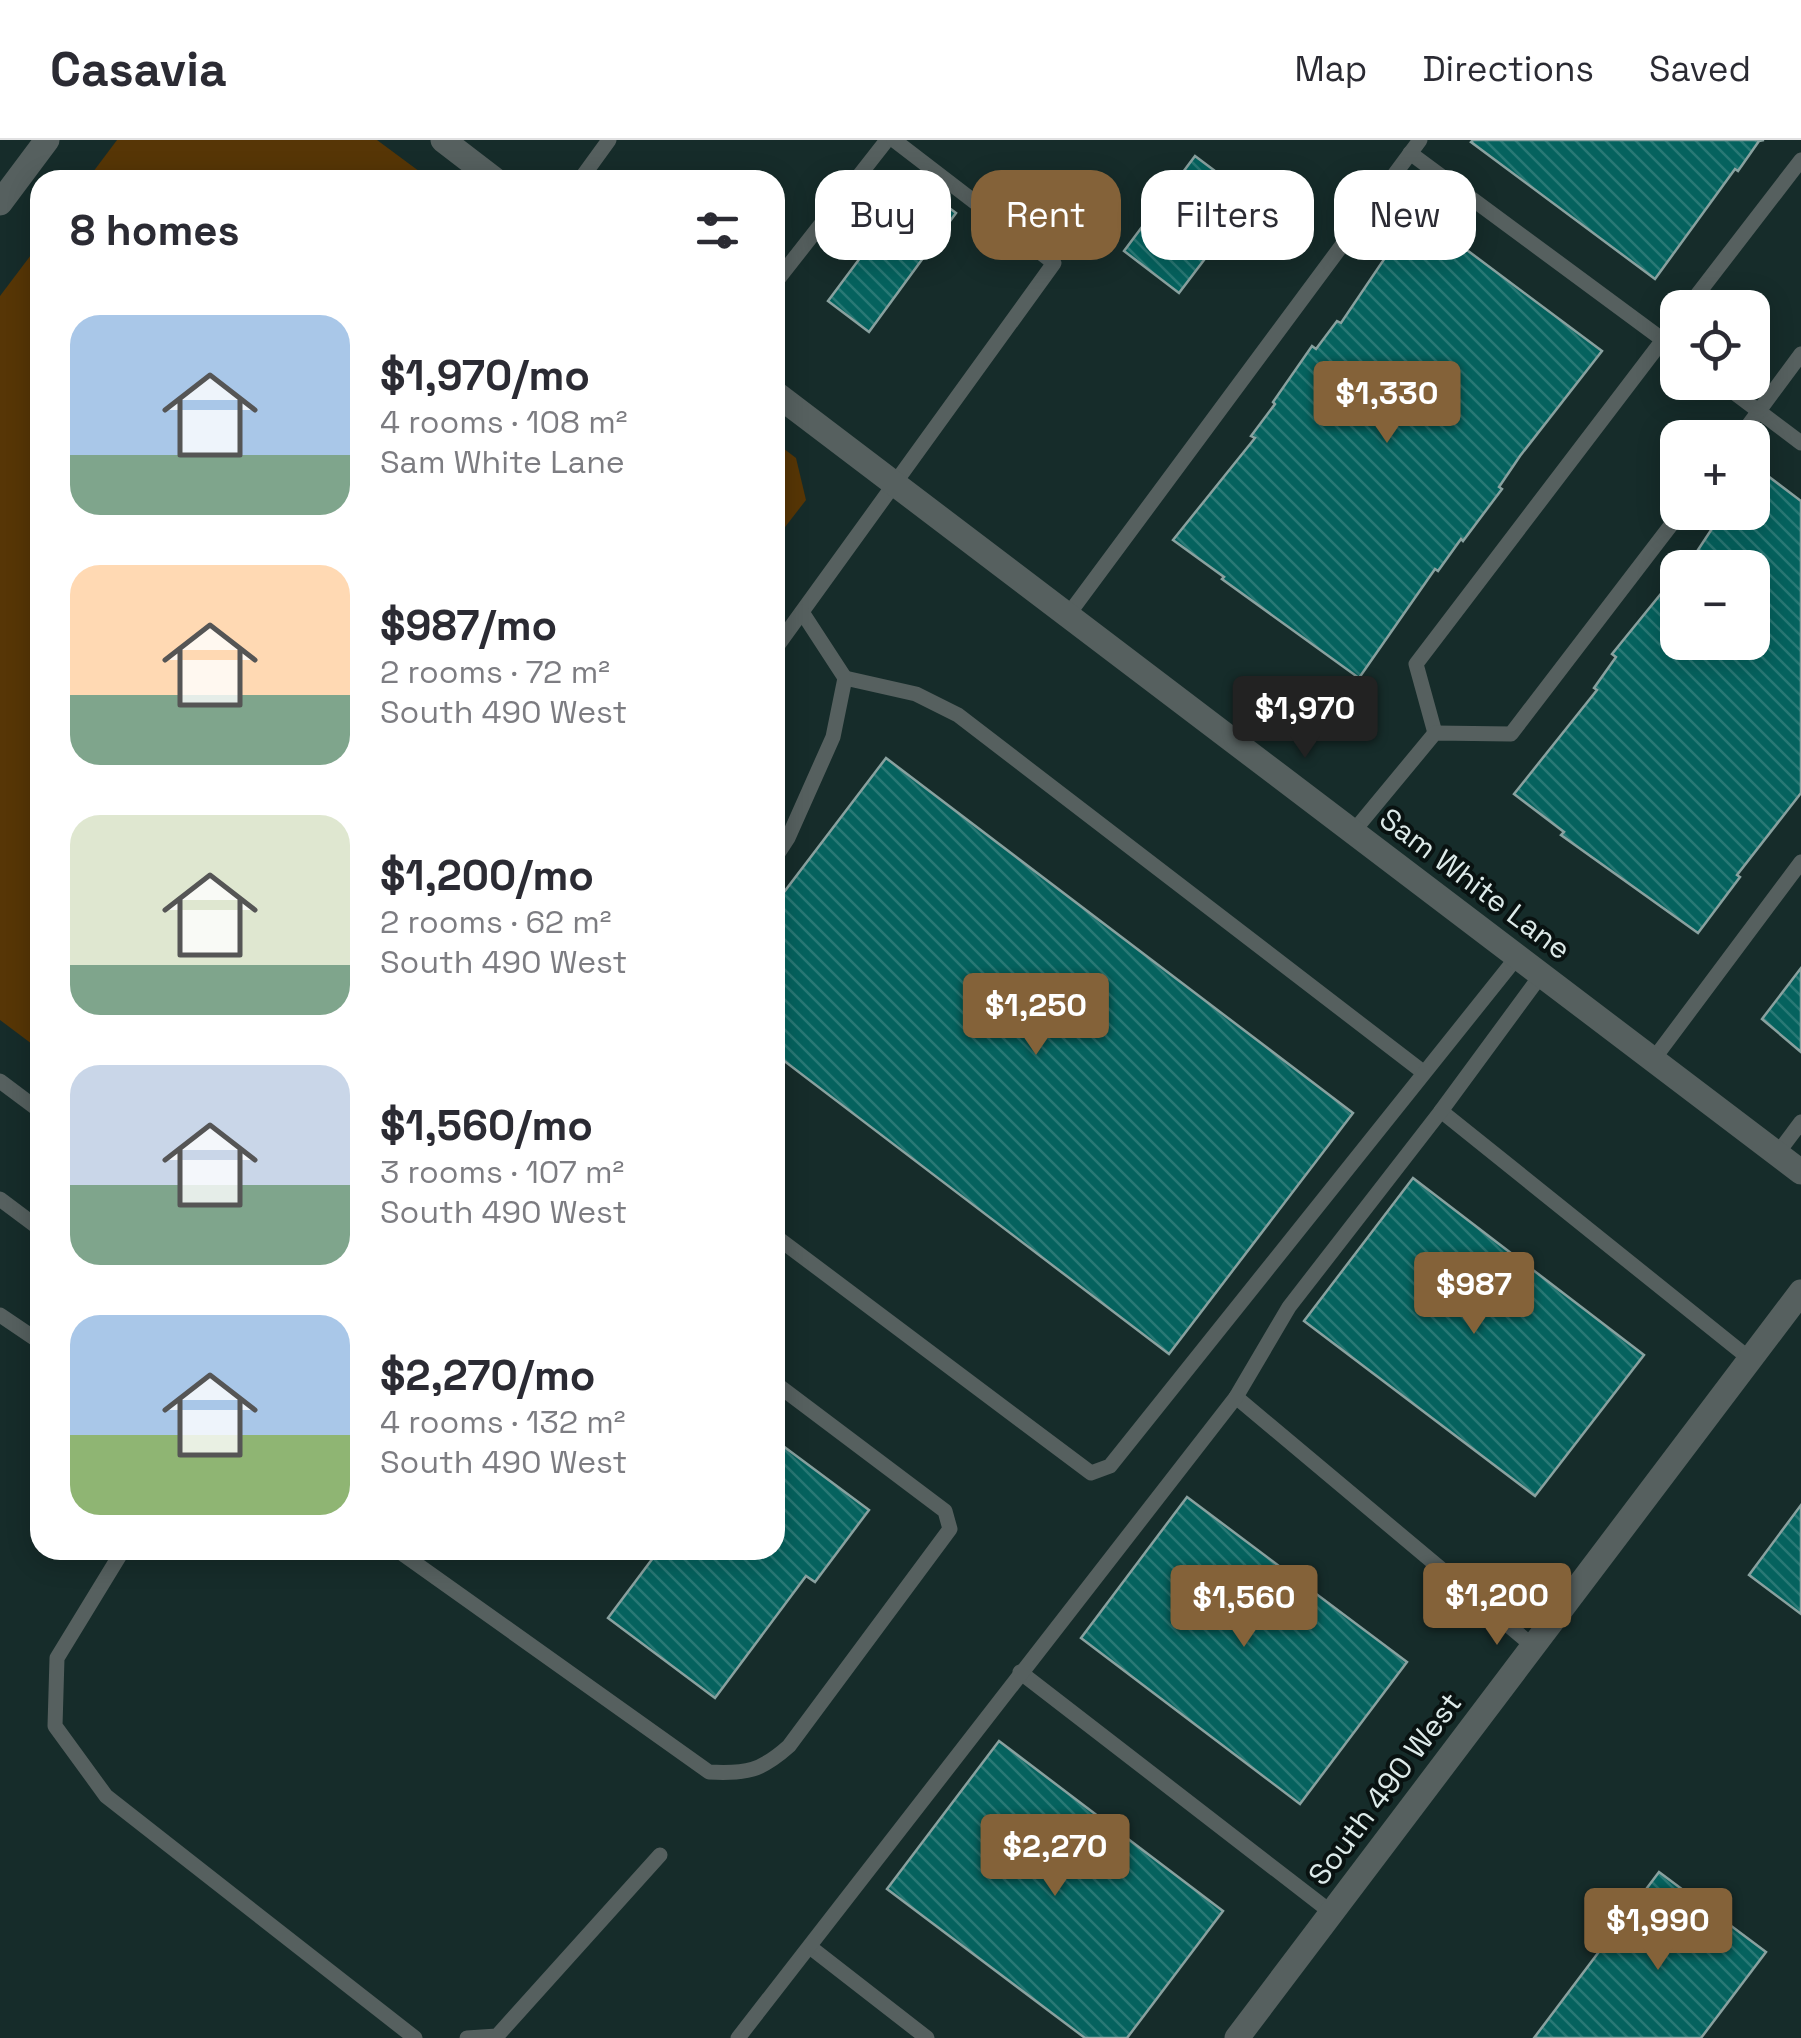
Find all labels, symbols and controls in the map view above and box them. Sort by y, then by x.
text: Casavia [50,39,227,100]
text: Map [1294,47,1367,91]
text: Directions [1422,47,1594,91]
text: Saved [1649,47,1751,91]
chip: Buy [815,170,951,260]
chip: Rent [971,170,1121,260]
chip: Filters [1141,170,1314,260]
chip: New [1334,170,1476,260]
icon: filters [690,203,745,258]
text: 8 homes [70,204,240,257]
map controls [1660,290,1770,660]
button: locate [1660,290,1770,400]
text: $1,970/mo [380,349,590,402]
icon: home [150,355,270,475]
pin: $1,330 [1306,361,1468,446]
text: $1,330 [1336,373,1438,413]
text: 4 rooms · 108 m² [380,402,627,442]
button: + [1660,420,1770,530]
text: Sam White Lane [380,442,625,482]
button: − [1660,550,1770,660]
text: $987/mo [380,599,557,652]
icon: home [150,605,270,725]
text: 2 rooms · 72 m² [380,652,610,692]
pin: $1,970 [1224,676,1386,761]
text: $1,970 [1255,688,1355,728]
text: South 490 West [380,692,627,732]
street label: Sam White Lane [1372,799,1579,968]
text: $1,200/mo [380,849,594,902]
icon: home [150,855,270,975]
text: 2 rooms · 62 m² [380,902,612,942]
text: South 490 West [380,942,627,982]
pin: $1,250 [955,973,1117,1058]
text: $1,250 [985,985,1087,1025]
text: $1,560/mo [380,1099,593,1152]
icon: home [150,1105,270,1225]
text: 3 rooms · 107 m² [380,1152,624,1192]
text: South 490 West [380,1192,627,1232]
pin: $987 [1415,1252,1533,1337]
text: $987 [1436,1264,1512,1304]
text: $2,270/mo [380,1349,595,1402]
icon: home [150,1355,270,1475]
text: 4 rooms · 132 m² [380,1402,626,1442]
text: South 490 West [380,1442,627,1482]
pin: $1,200 [1416,1563,1578,1648]
pin: $1,560 [1163,1565,1325,1650]
text: $1,200 [1445,1575,1549,1615]
text: $1,560 [1193,1577,1295,1617]
street label: South 490 West [1299,1684,1470,1893]
pin: $2,270 [974,1814,1136,1899]
text: $2,270 [1003,1826,1107,1866]
pin: $1,990 [1577,1888,1739,1973]
text: $1,990 [1606,1900,1710,1940]

